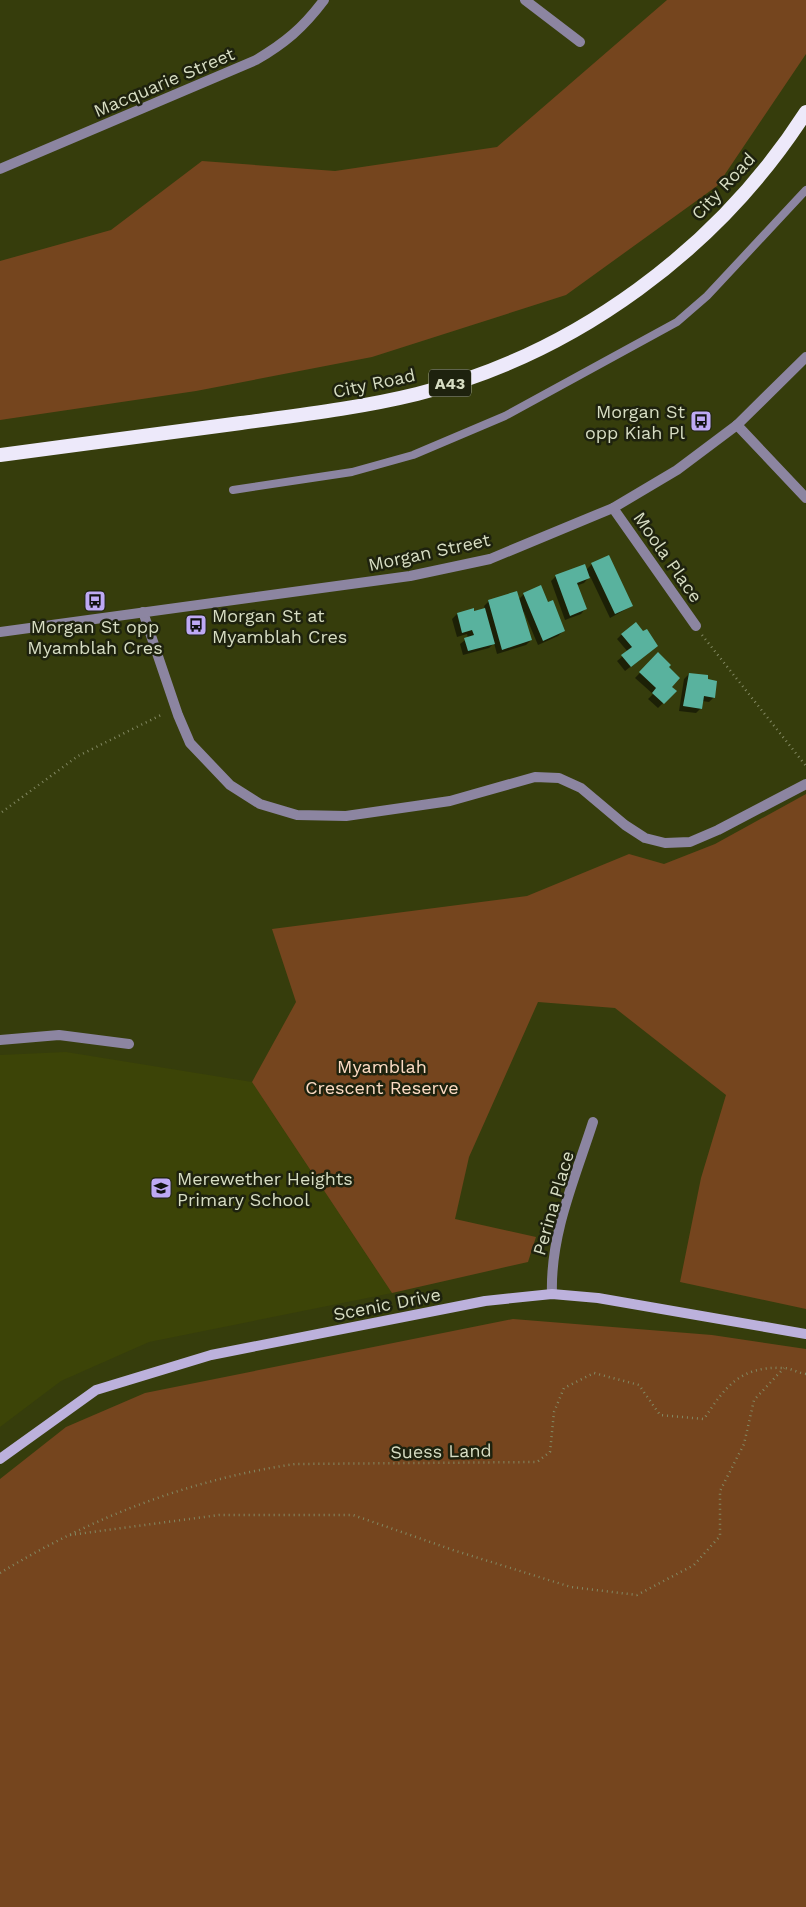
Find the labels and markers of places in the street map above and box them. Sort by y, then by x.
place label: Morgan St opp Kiah Pl [585,401,685,443]
bus stop icon: Morgan St opp Kiah Pl [689,409,713,433]
bus stop icon: Morgan St opp Myamblah Cres [83,589,107,613]
place label: Morgan St at Myamblah Cres [212,605,347,647]
bus stop icon: Morgan St at Myamblah Cres [184,613,208,637]
place label: Morgan St opp Myamblah Cres [27,616,163,658]
place label: Merewether Heights Primary School [177,1168,353,1210]
school or university icon: Merewether Heights Primary School [149,1176,173,1200]

